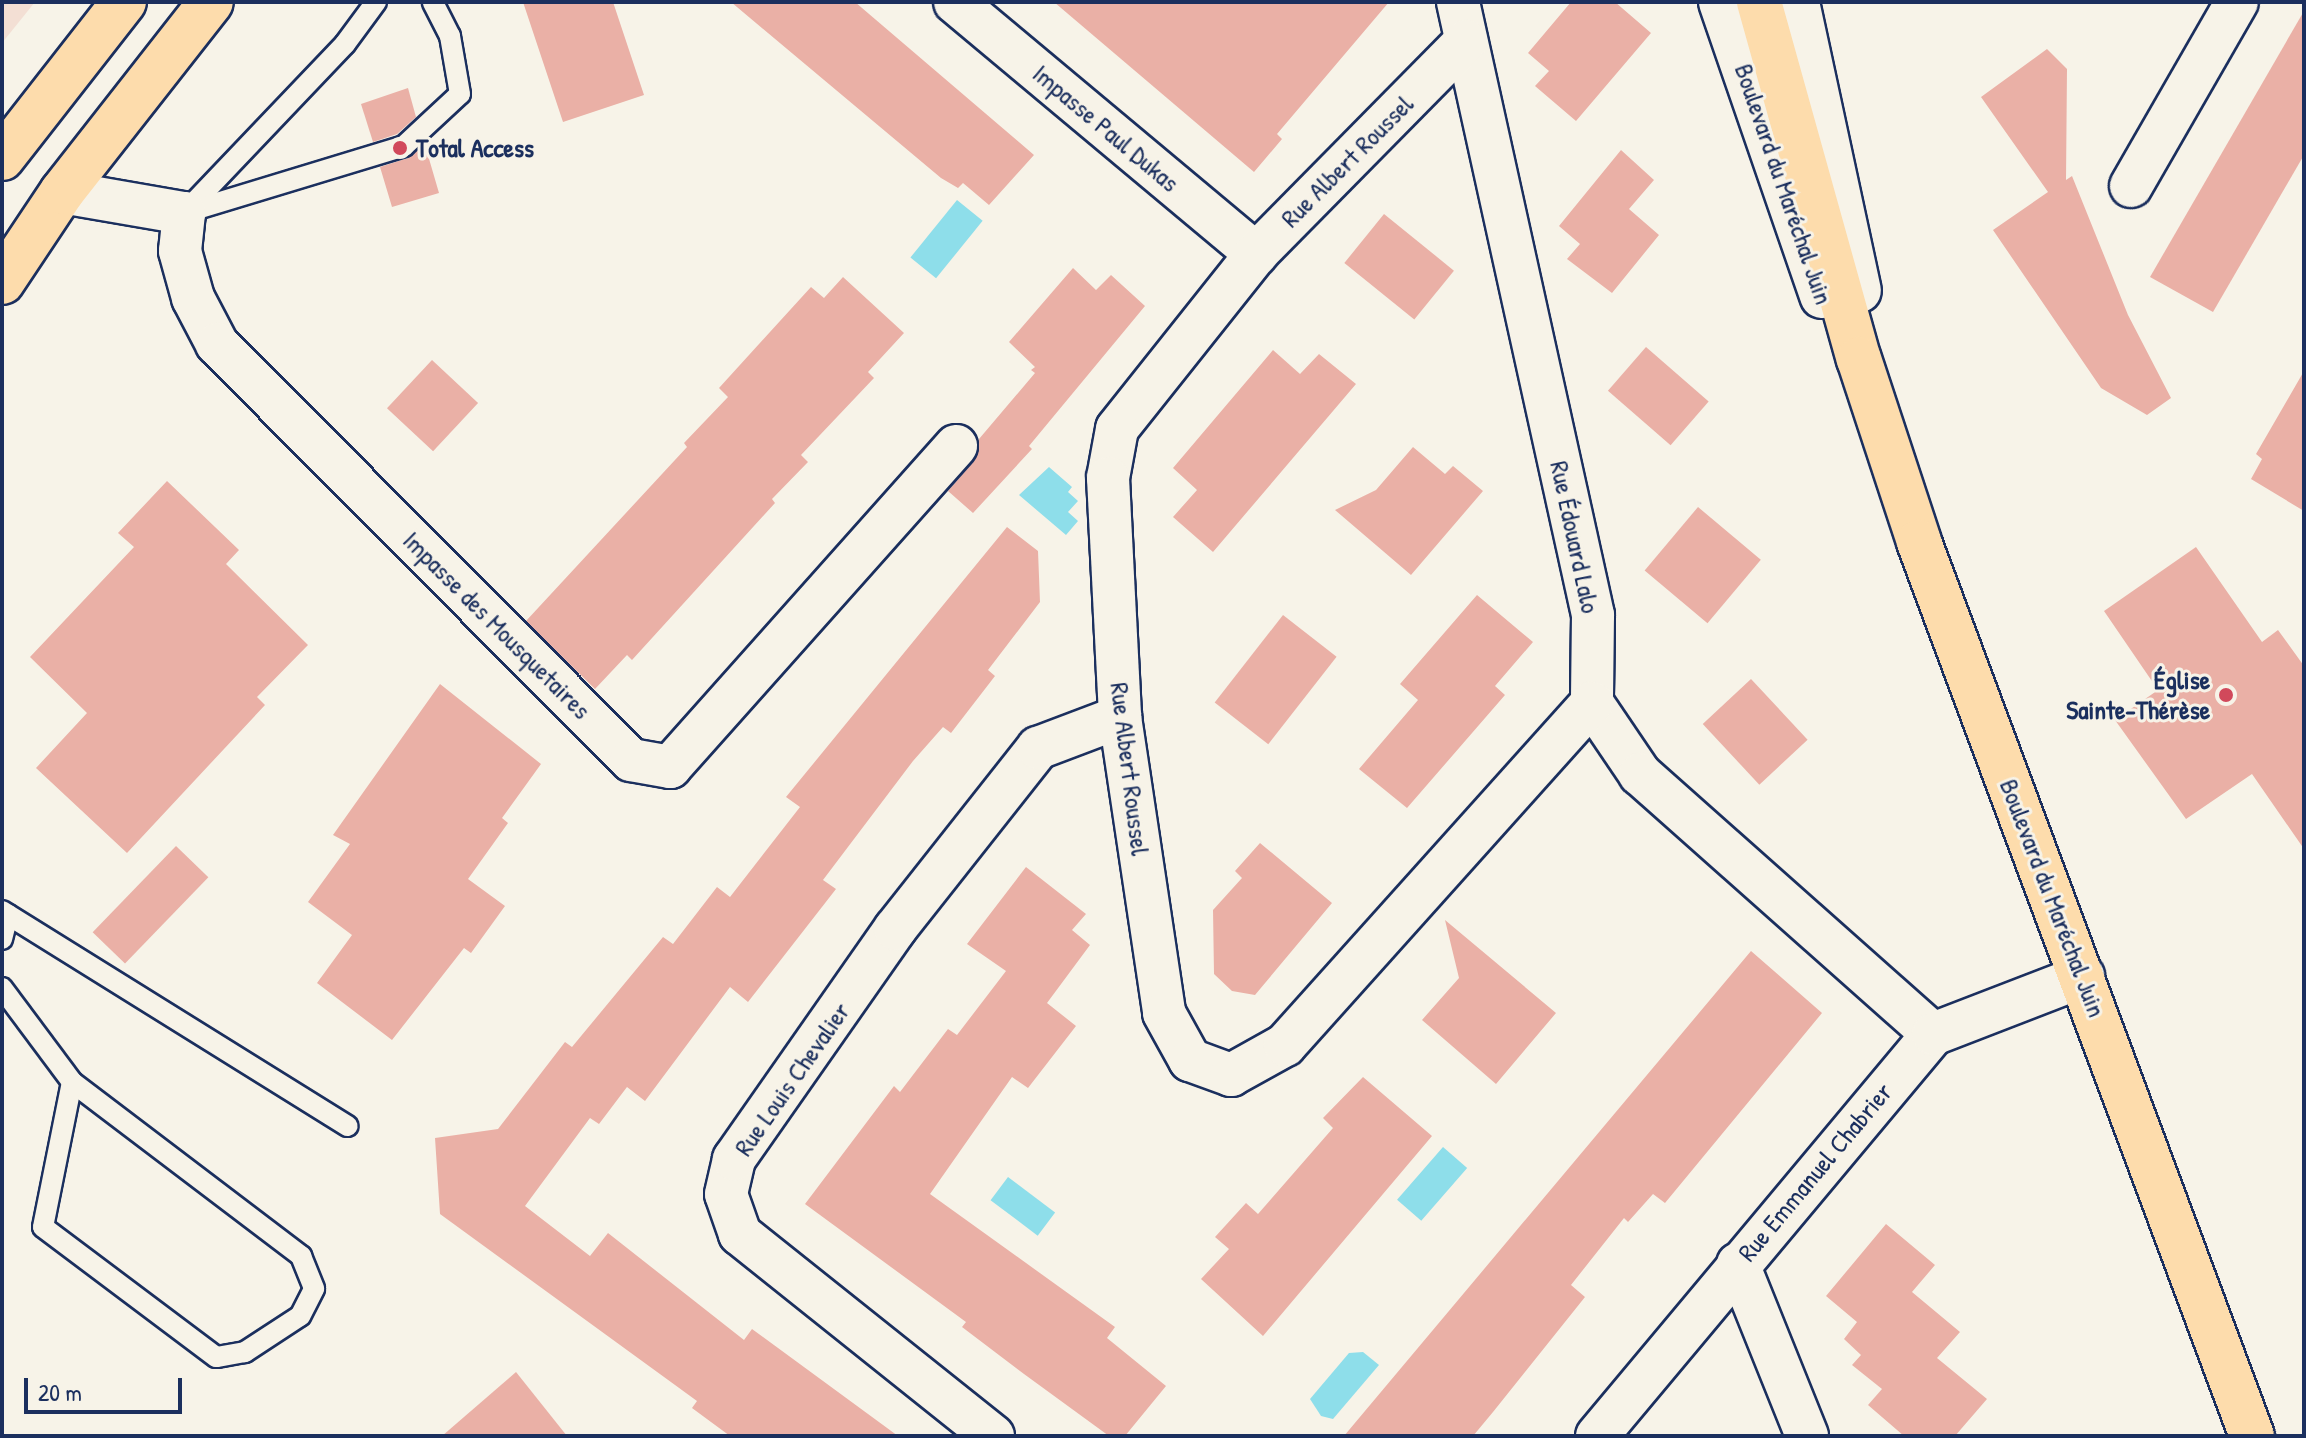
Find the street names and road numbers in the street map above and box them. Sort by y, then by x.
street label: Impasse Paul Dukas [1027,58,1185,198]
street label: Boulevard du Maréchal Juin [1728,60,1840,308]
street label: Rue Albert Roussel [1274,88,1420,234]
street label: Rue Édouard Lalo [1544,458,1606,616]
street label: Impasse des Mousquetaires [397,525,597,725]
street label: Rue Albert Roussel [1104,681,1156,857]
street label: Boulevard du Maréchal Juin [1993,775,2113,1021]
street label: Rue Louis Chevalier [728,996,856,1162]
street label: Rue Emmanuel Chabrier [1731,1076,1899,1268]

